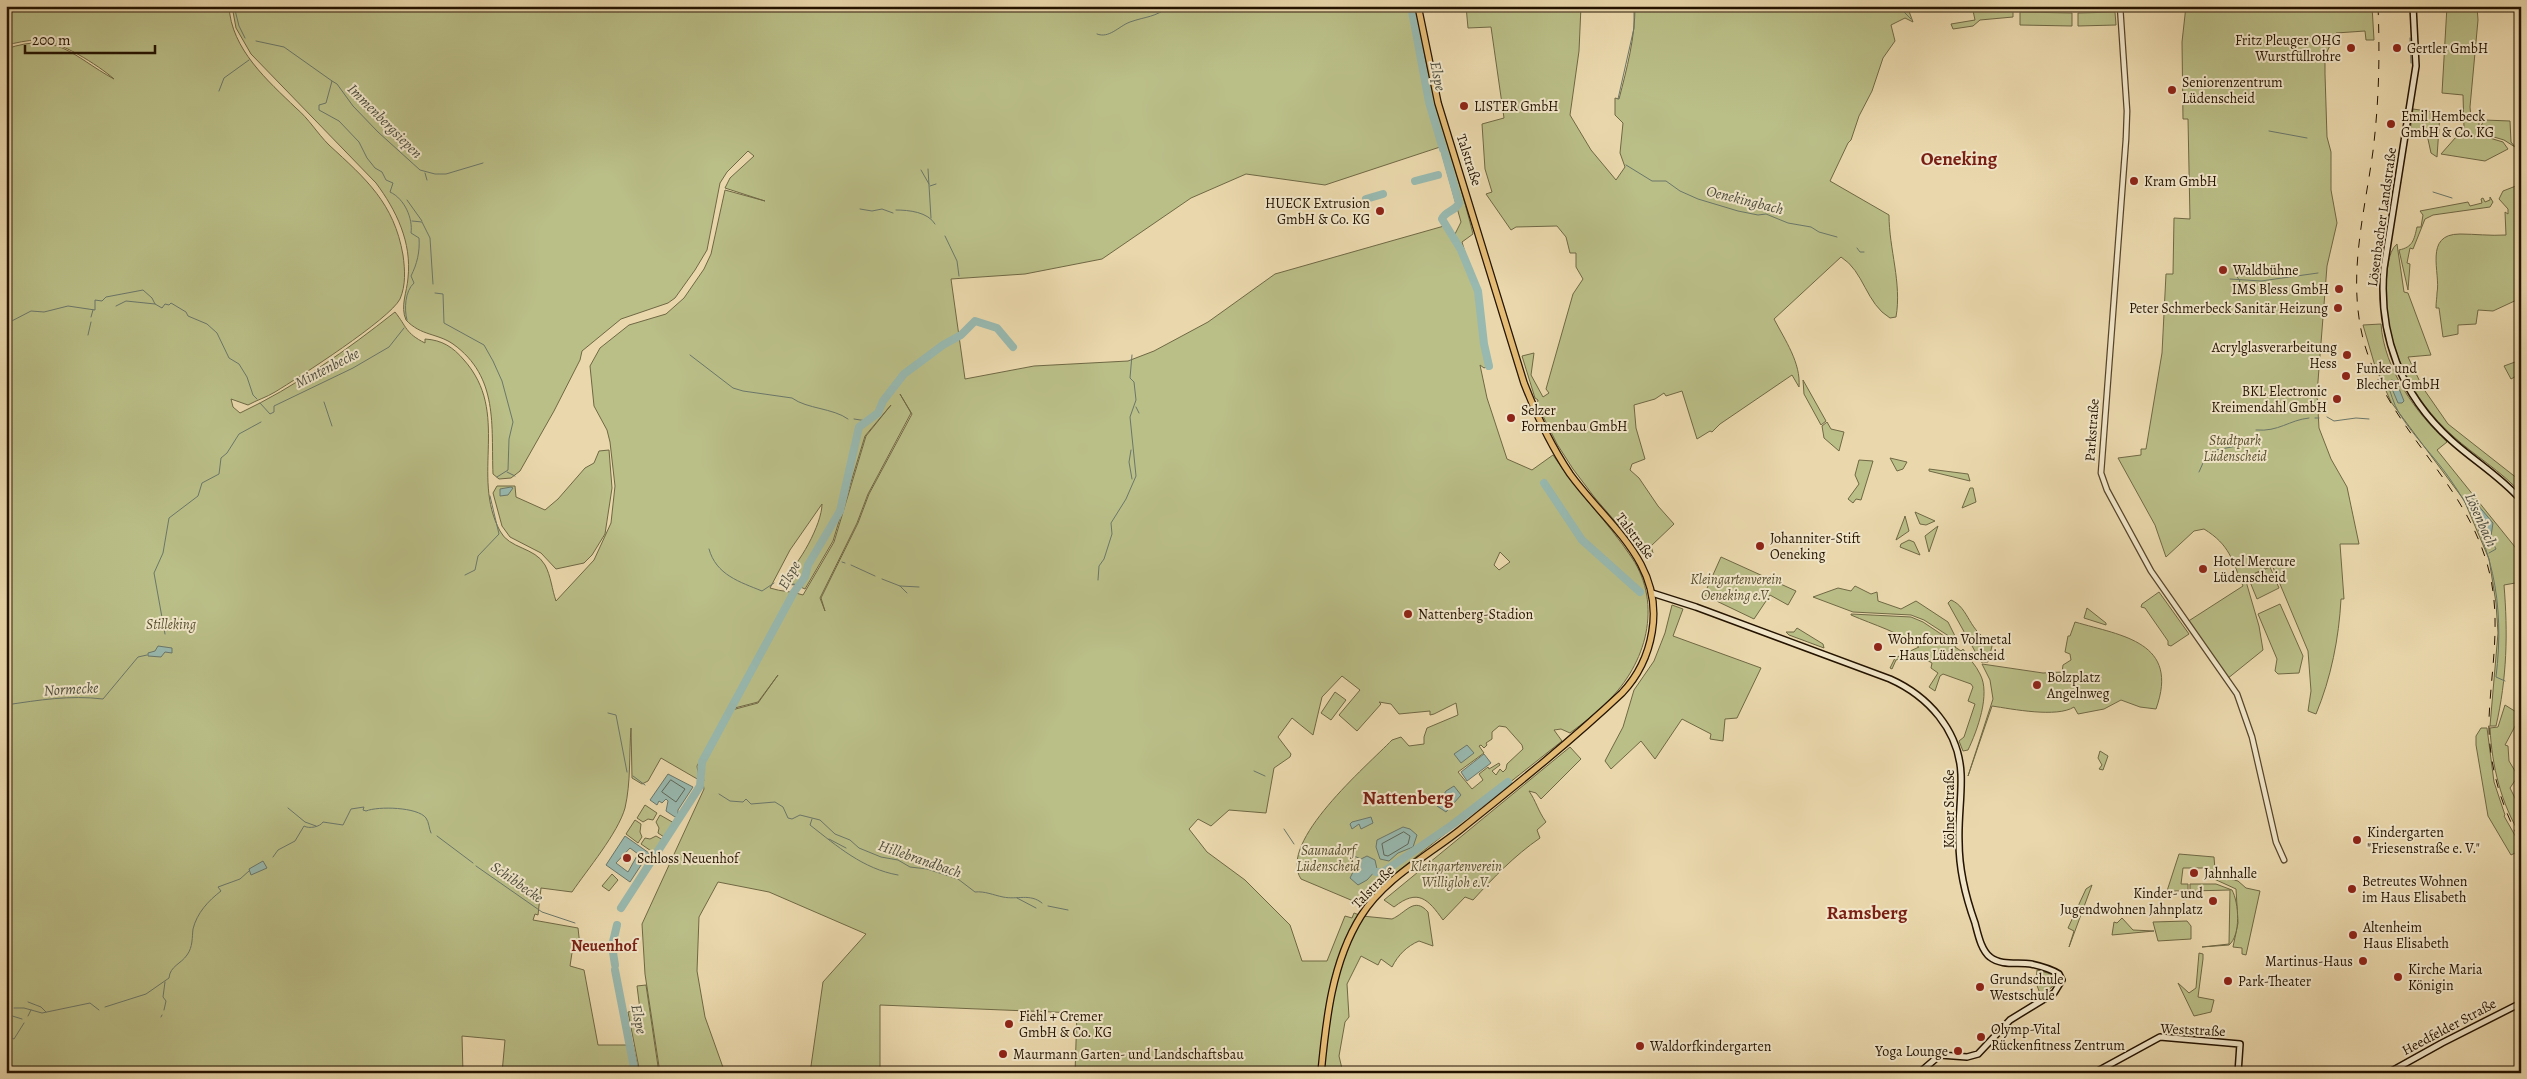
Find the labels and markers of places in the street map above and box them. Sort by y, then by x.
place label: Fritz Pleuger OHG Wurstfüllrohre [2235,31,2341,66]
place label: Gertler GmbH [2407,39,2488,58]
marker: Fritz Pleuger OHG Wurstfüllrohre [2345,42,2357,54]
marker: Gertler GmbH [2391,42,2403,54]
place label: Seniorenzentrum Lüdenscheid [2182,73,2283,108]
marker: Seniorenzentrum Lüdenscheid [2166,84,2178,96]
place label: LISTER GmbH [1474,97,1559,116]
marker: LISTER GmbH [1458,100,1470,112]
place label: Emil Hembeck GmbH & Co. KG [2401,107,2494,142]
marker: Emil Hembeck GmbH & Co. KG [2385,118,2397,130]
place label: Kram GmbH [2144,172,2217,191]
marker: Kram GmbH [2128,175,2140,187]
place label: HUECK Extrusion GmbH & Co. KG [1265,194,1370,229]
marker: HUECK Extrusion GmbH & Co. KG [1374,205,1386,217]
place label: Waldbühne [2232,261,2299,280]
marker: Waldbühne [2217,264,2229,276]
place label: IMS Bless GmbH [2232,280,2329,299]
marker: IMS Bless GmbH [2333,283,2345,295]
place label: Peter Schmerbeck Sanitär Heizung [2129,299,2328,318]
marker: Peter Schmerbeck Sanitär Heizung [2332,302,2344,314]
place label: Acrylglasverarbeitung Hess [2211,338,2337,373]
marker: Acrylglasverarbeitung Hess [2341,349,2353,361]
place label: Funke und Blecher GmbH [2356,359,2440,394]
marker: Funke und Blecher GmbH [2340,370,2352,382]
place label: BKL Electronic Kreimendahl GmbH [2211,382,2327,417]
marker: BKL Electronic Kreimendahl GmbH [2331,393,2343,405]
place label: Selzer Formenbau GmbH [1521,401,1628,436]
marker: Selzer Formenbau GmbH [1505,412,1517,424]
place label: Johanniter-Stift Oeneking [1770,529,1861,564]
marker: Johanniter-Stift Oeneking [1754,540,1766,552]
place label: Hotel Mercure Lüdenscheid [2213,552,2295,587]
marker: Hotel Mercure Lüdenscheid [2197,563,2209,575]
place label: Nattenberg-Stadion [1418,605,1534,624]
marker: Nattenberg-Stadion [1402,608,1414,620]
place label: Wohnforum Volmetal – Haus Lüdenscheid [1887,630,2012,665]
marker: Wohnforum Volmetal – Haus Lüdenscheid [1872,641,1884,653]
place label: Bolzplatz Angelnweg [2046,668,2109,703]
marker: Bolzplatz Angelnweg [2031,679,2043,691]
place label: Kindergarten "Friesenstraße e. V." [2367,823,2480,858]
marker: Kindergarten "Friesenstraße e. V." [2351,834,2363,846]
place label: Schloss Neuenhof [637,849,741,868]
marker: Schloss Neuenhof [621,852,633,864]
place label: Jahnhalle [2204,864,2257,883]
marker: Jahnhalle [2188,867,2200,879]
place label: Betreutes Wohnen im Haus Elisabeth [2362,872,2468,907]
marker: Betreutes Wohnen im Haus Elisabeth [2346,883,2358,895]
place label: Kinder- und Jugendwohnen Jahnplatz [2060,884,2203,919]
marker: Kinder- und Jugendwohnen Jahnplatz [2207,895,2219,907]
place label: Altenheim Haus Elisabeth [2362,918,2450,953]
marker: Altenheim Haus Elisabeth [2347,929,2359,941]
place label: Martinus-Haus [2265,952,2353,971]
marker: Martinus-Haus [2357,955,2369,967]
place label: Kirche Maria Königin [2408,960,2483,995]
place label: Grundschule Westschule [1989,970,2064,1005]
marker: Kirche Maria Königin [2392,971,2404,983]
place label: Park-Theater [2238,972,2312,991]
marker: Park-Theater [2222,975,2234,987]
marker: Grundschule Westschule [1974,981,1986,993]
place label: Fiehl + Cremer GmbH & Co. KG [1019,1007,1112,1042]
marker: Fiehl + Cremer GmbH & Co. KG [1003,1018,1015,1030]
place label: Olymp-Vital Rückenfitness Zentrum [1991,1020,2125,1055]
marker: Olymp-Vital Rückenfitness Zentrum [1975,1031,1987,1043]
place label: Waldorfkindergarten [1649,1037,1772,1056]
marker: Waldorfkindergarten [1634,1040,1646,1052]
place label: Yoga Lounge [1874,1042,1948,1061]
place label: Maurmann Garten- und Landschaftsbau [1013,1045,1244,1064]
marker: Yoga Lounge [1952,1045,1964,1057]
marker: Maurmann Garten- und Landschaftsbau [997,1048,1009,1060]

